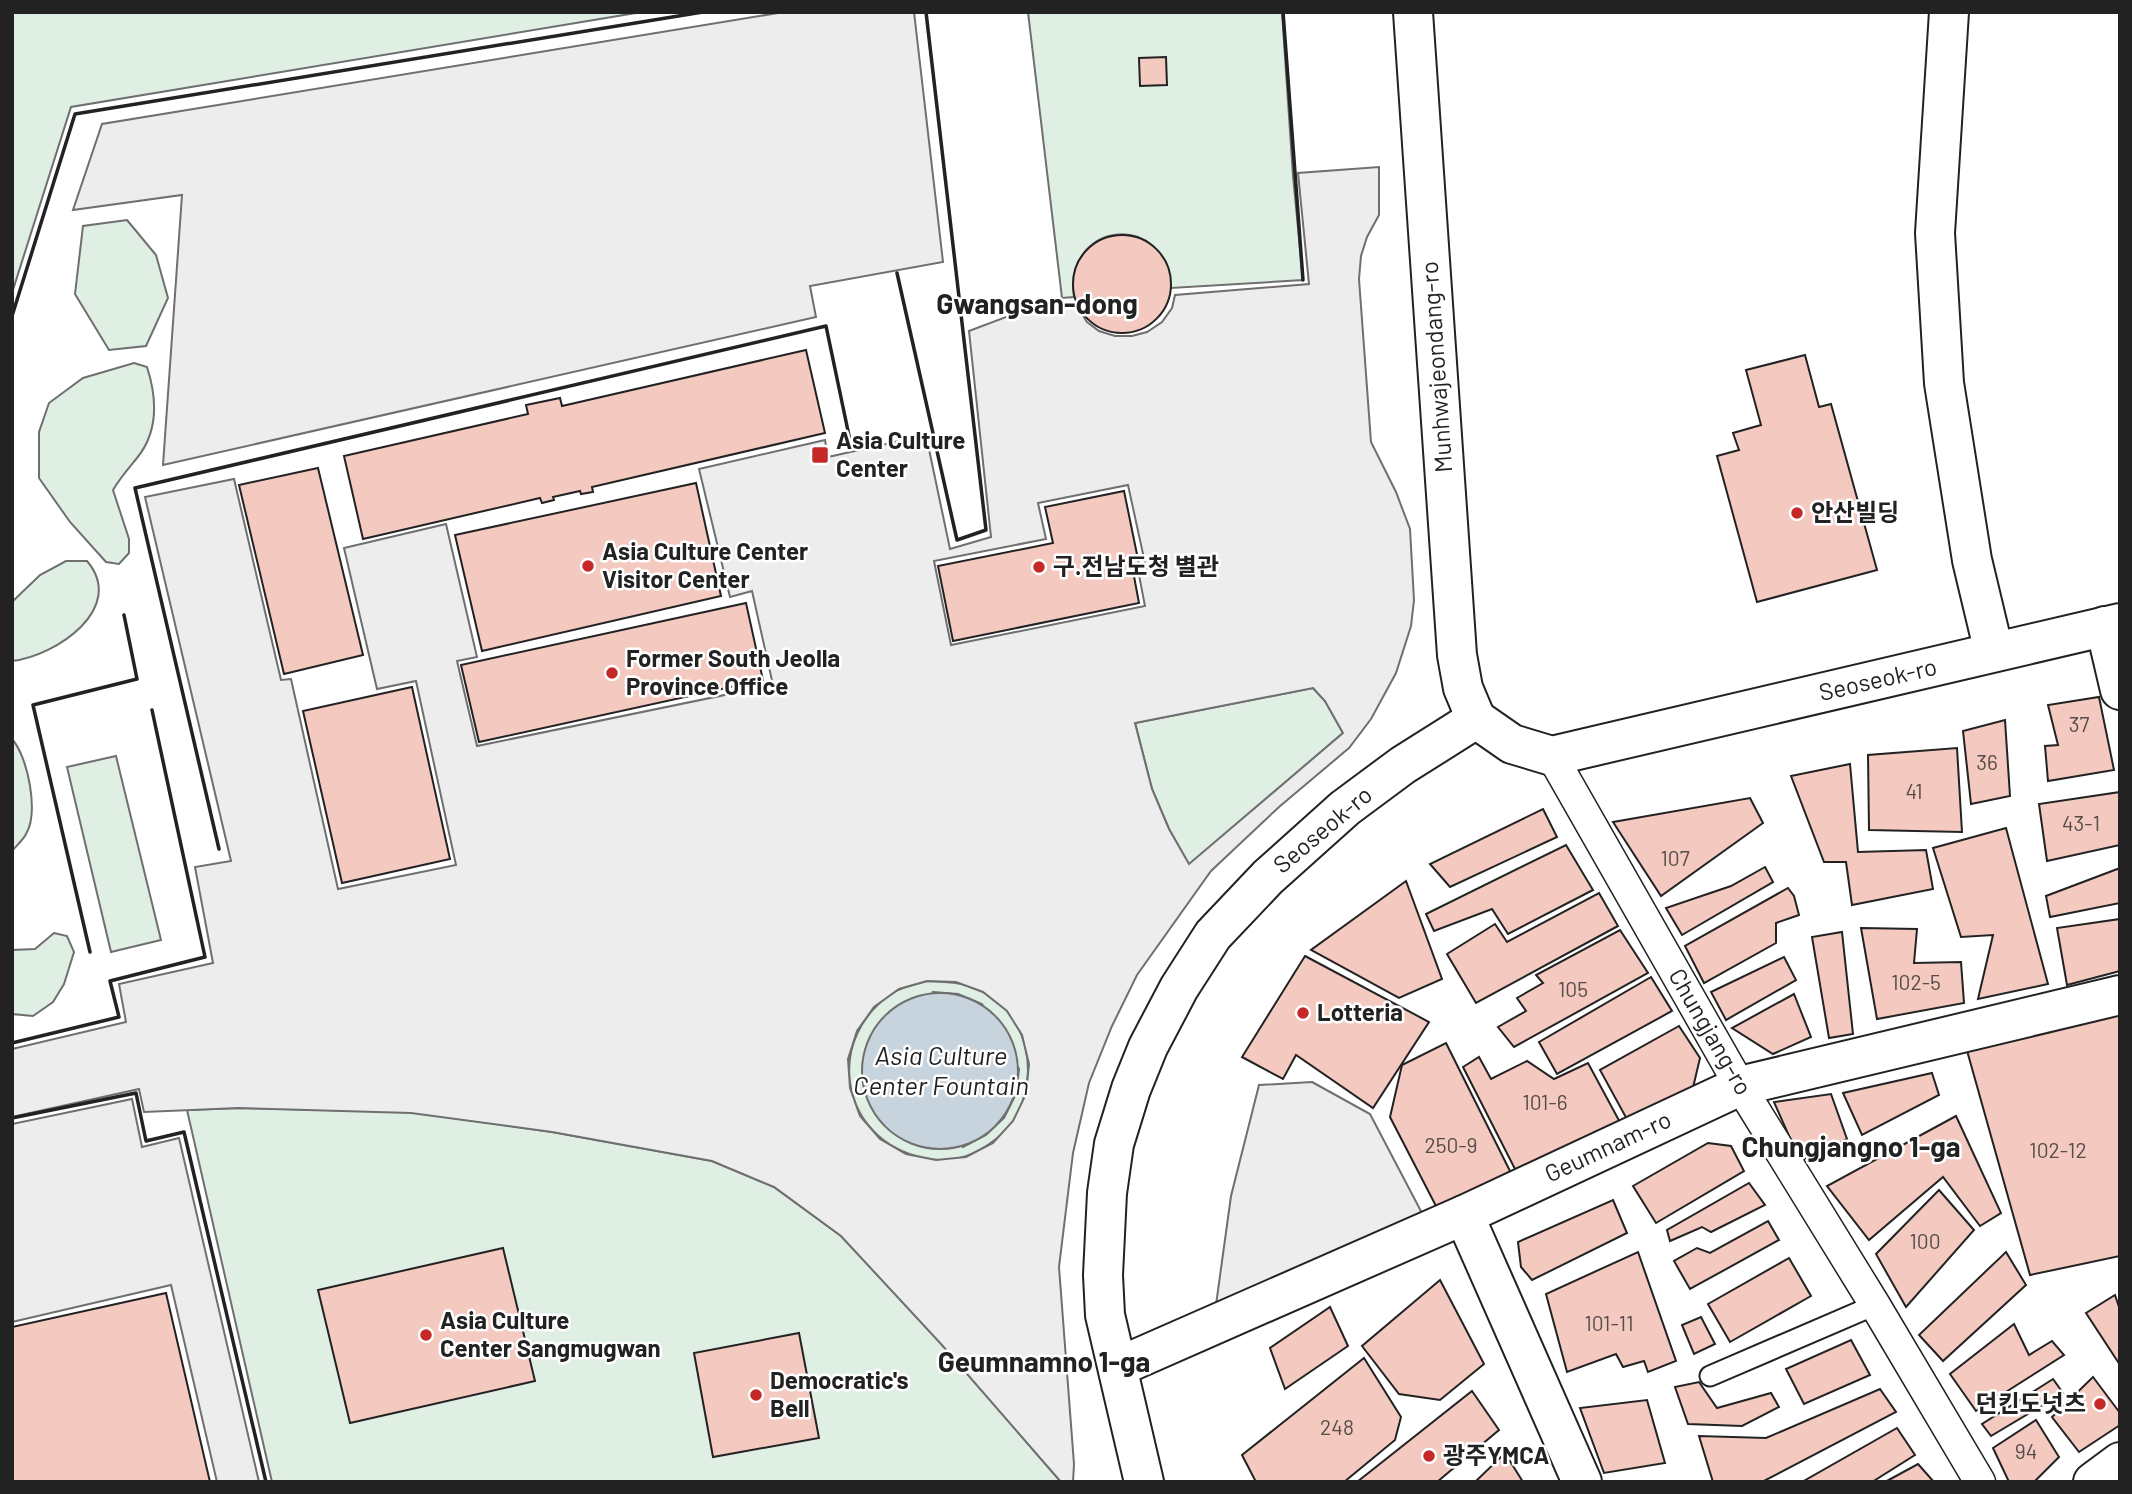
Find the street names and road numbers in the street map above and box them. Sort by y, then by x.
street label: Munhwajeondang-ro [1414,260,1457,474]
street label: Seoseok-ro [1816,651,1939,706]
street label: Seoseok-ro [1267,779,1377,879]
street label: Chungjang-ro [1663,963,1759,1100]
street label: Geumnam-ro [1540,1104,1675,1188]

